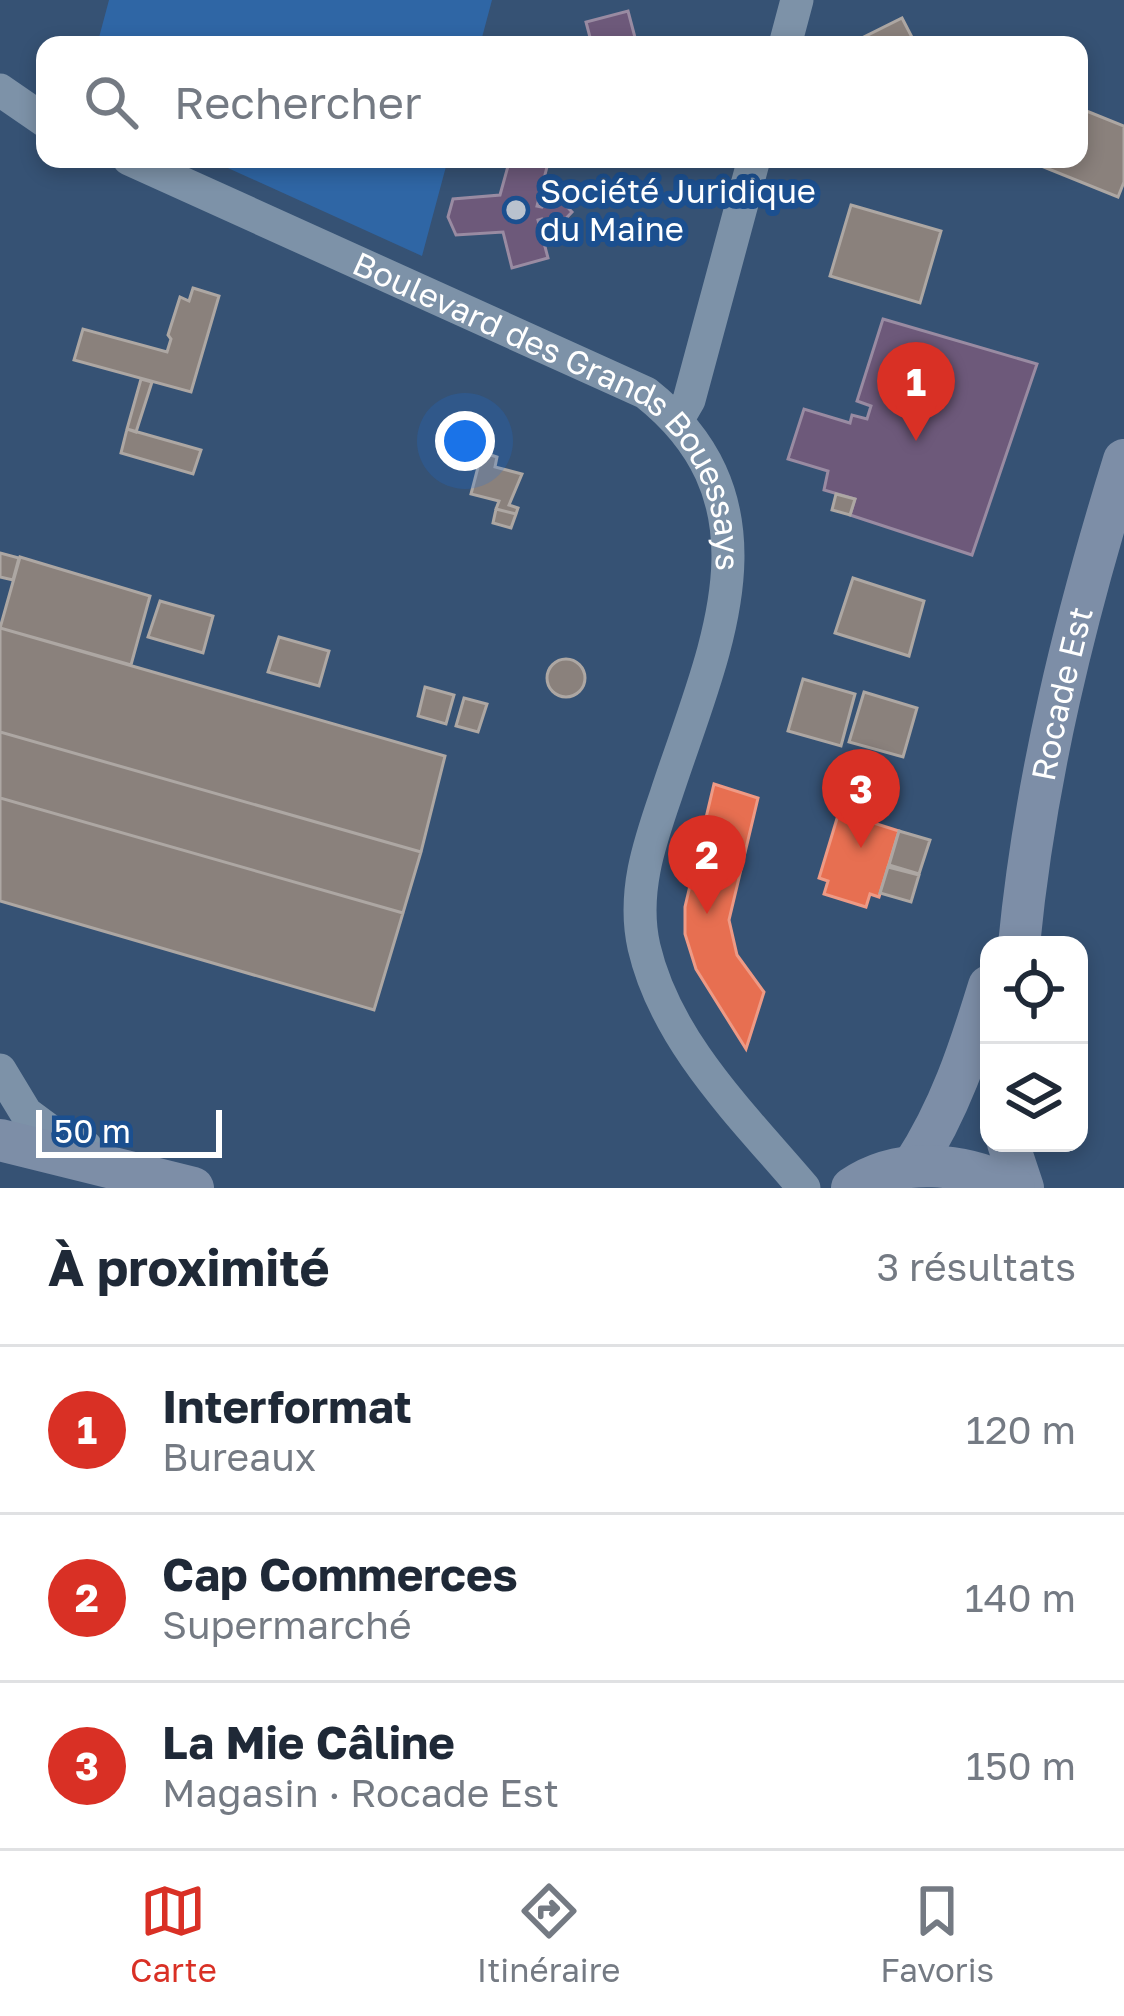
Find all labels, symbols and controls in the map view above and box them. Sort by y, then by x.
search box [36,36,1088,168]
icon: search [78,69,144,135]
text: Rechercher [174,75,422,129]
place label: Société Juridique du Maine [540,171,816,248]
marker: Société Juridique du Maine [503,197,529,223]
street label: Boulevard des Grands Bouessays [347,243,748,572]
pin: 1 [877,342,955,441]
your location [435,411,495,471]
street label: Rocade Est [1023,603,1100,784]
pin: 3 [822,749,900,848]
pin: 2 [668,815,746,914]
map controls [980,936,1088,1152]
button: locate [980,936,1088,1044]
button: layers [980,1044,1088,1152]
scale bar [36,1104,222,1157]
text: 50 m [54,1111,131,1150]
text: À proximité [48,1236,330,1297]
text: 3 résultats [877,1243,1076,1290]
text: Interformat [162,1379,412,1433]
text: 1 [77,1406,97,1453]
text: 120 m [966,1406,1076,1453]
text: Bureaux [162,1433,316,1480]
text: Cap Commerces [162,1547,518,1601]
text: 2 [75,1574,99,1621]
text: 140 m [965,1574,1076,1621]
text: Supermarché [162,1601,412,1648]
text: La Mie Câline [162,1715,455,1769]
text: 3 [75,1742,99,1789]
text: 150 m [966,1742,1076,1789]
text: Magasin · Rocade Est [162,1769,559,1816]
tab: Carte [130,1878,217,1989]
tab: Itinéraire [477,1878,620,1989]
tab: Favoris [880,1878,994,1989]

